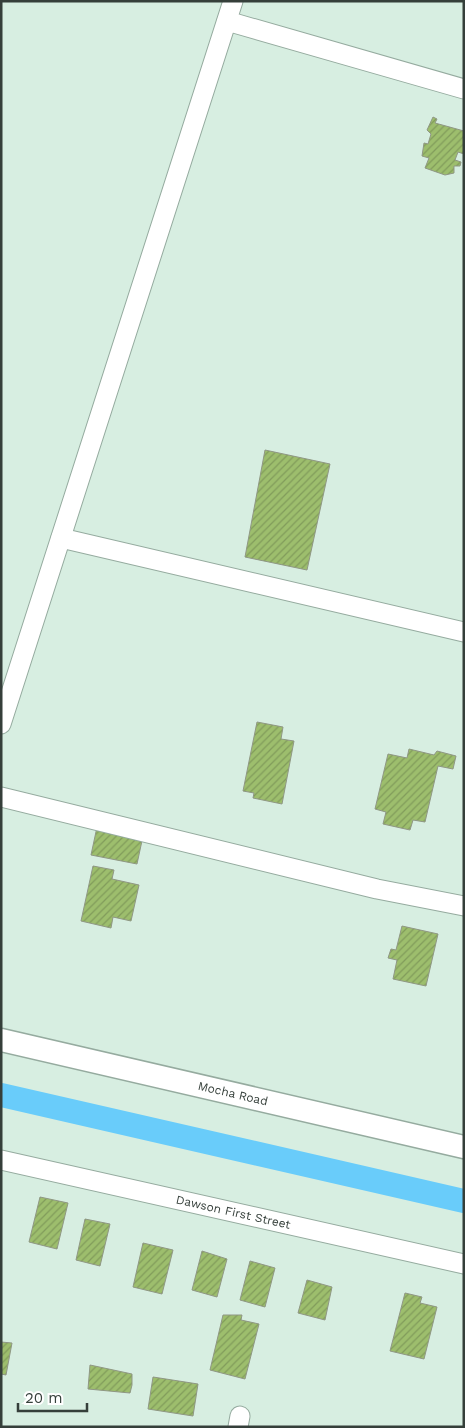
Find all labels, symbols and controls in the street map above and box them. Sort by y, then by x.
street label: Mocha Road [196,1079,269,1108]
street label: Dawson First Street [175,1192,292,1232]
scale bar [18,1380,86,1412]
text: 20 m [25,1389,63,1407]

